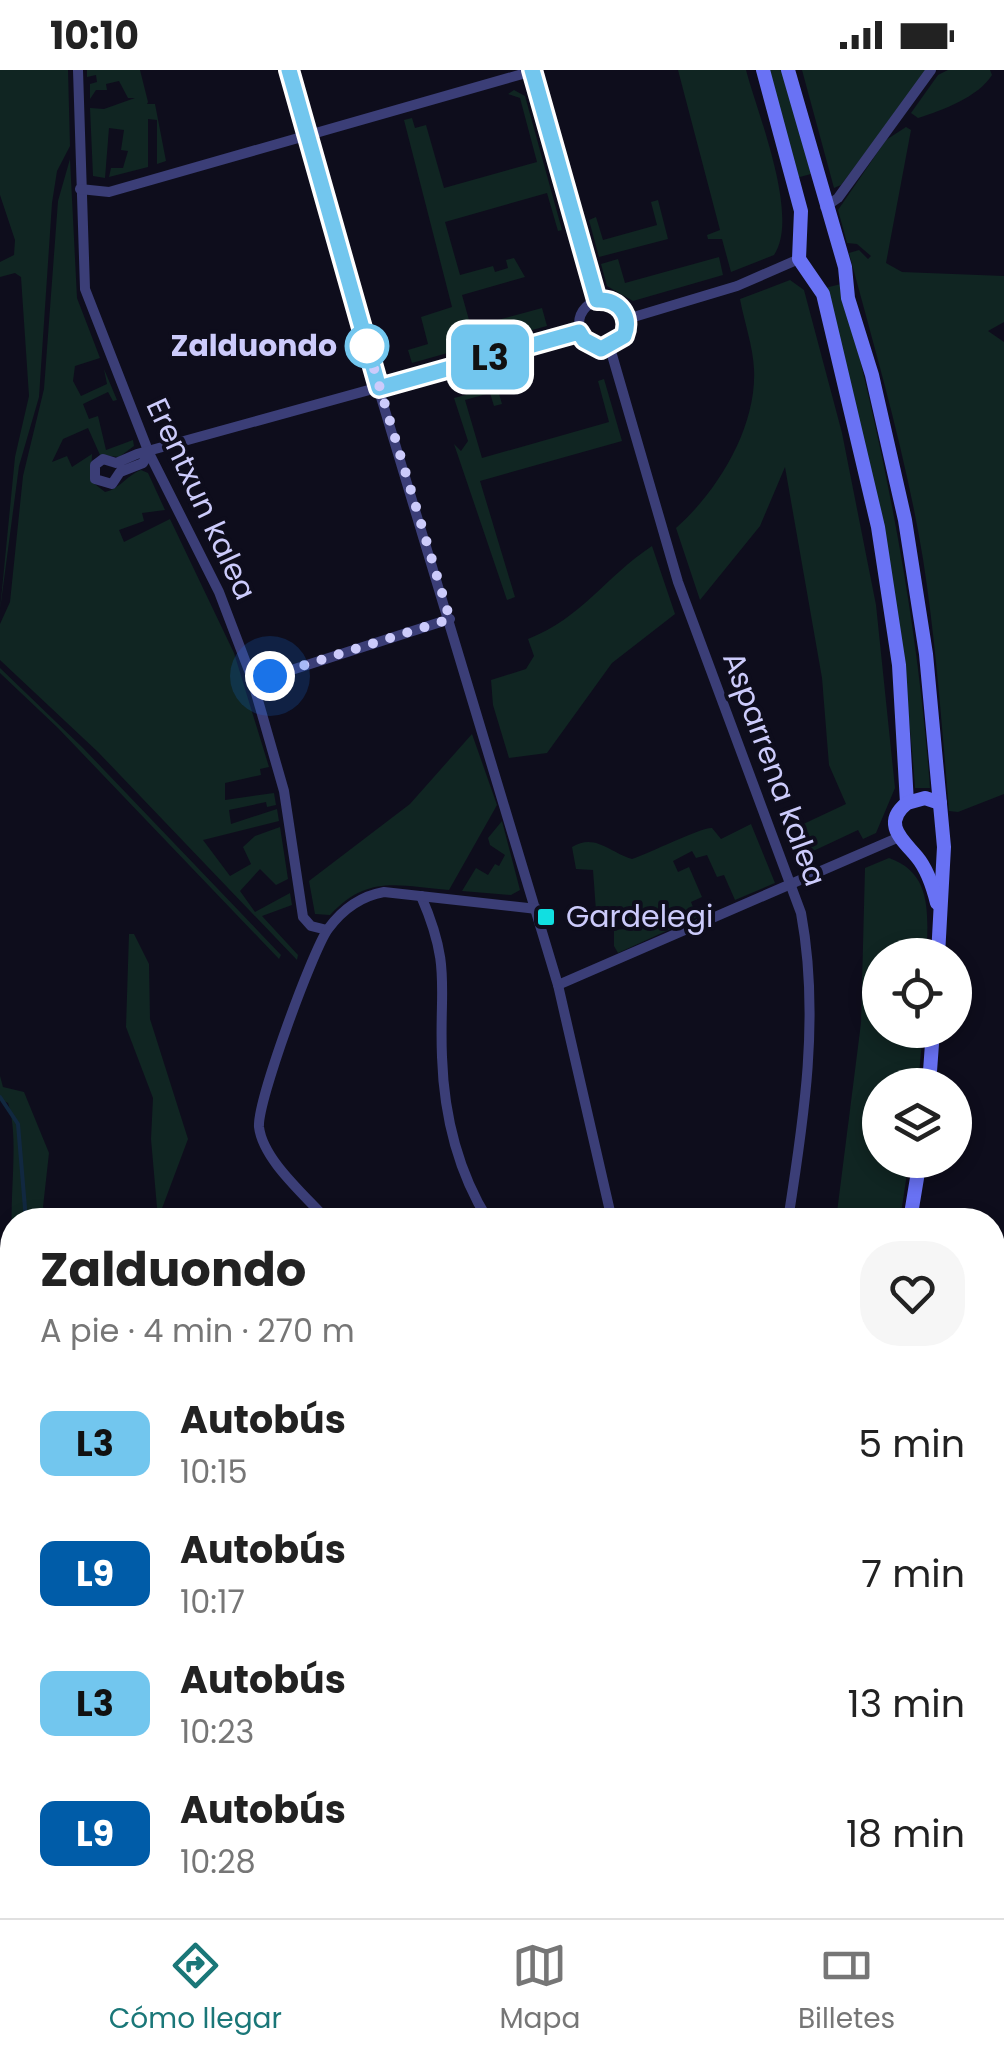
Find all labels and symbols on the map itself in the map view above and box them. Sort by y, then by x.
place label: Zalduondo [171,324,337,367]
line badge: L3 [445,324,535,390]
marker: Zalduondo [346,325,388,367]
street label: Erentxun kalea [136,391,267,607]
street label: Asparrena kalea [712,645,837,892]
your location [245,651,295,701]
place label: Gardelegi [566,895,713,938]
marker: Gardelegi [535,906,557,928]

